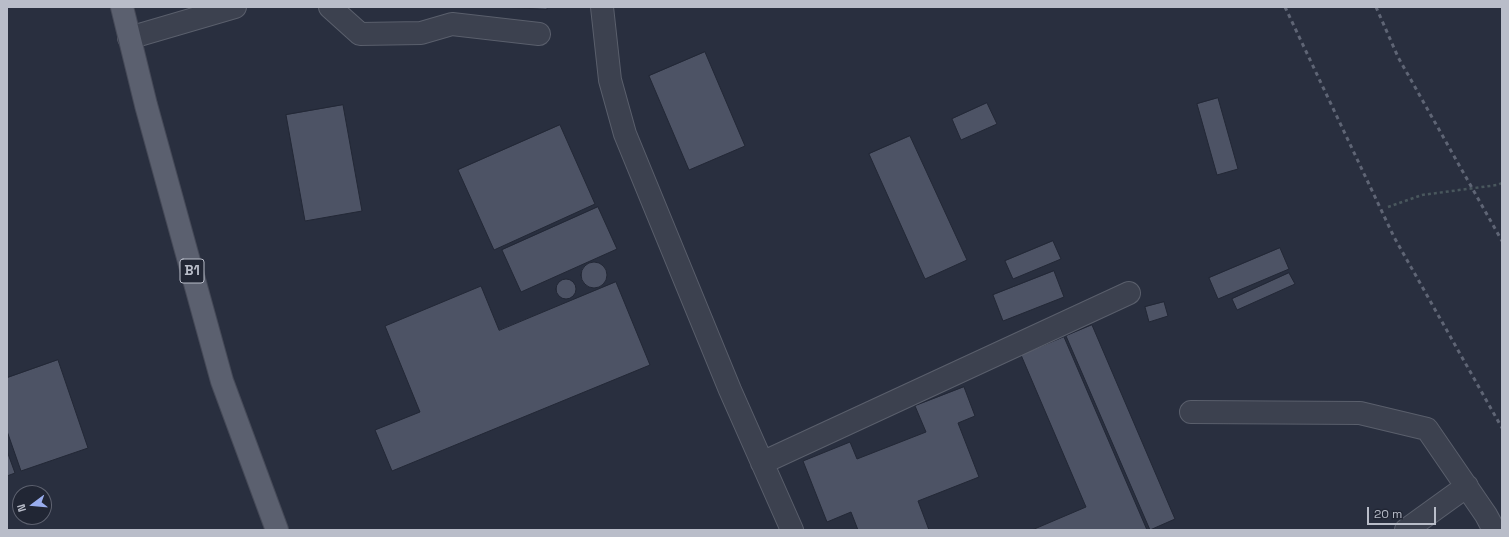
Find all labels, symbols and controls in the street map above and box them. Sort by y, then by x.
road number: B1 [180,259,204,283]
north arrow [12,485,52,525]
scale bar [1369,499,1438,525]
text: N [14,503,29,514]
text: 20 m [1374,506,1402,522]

